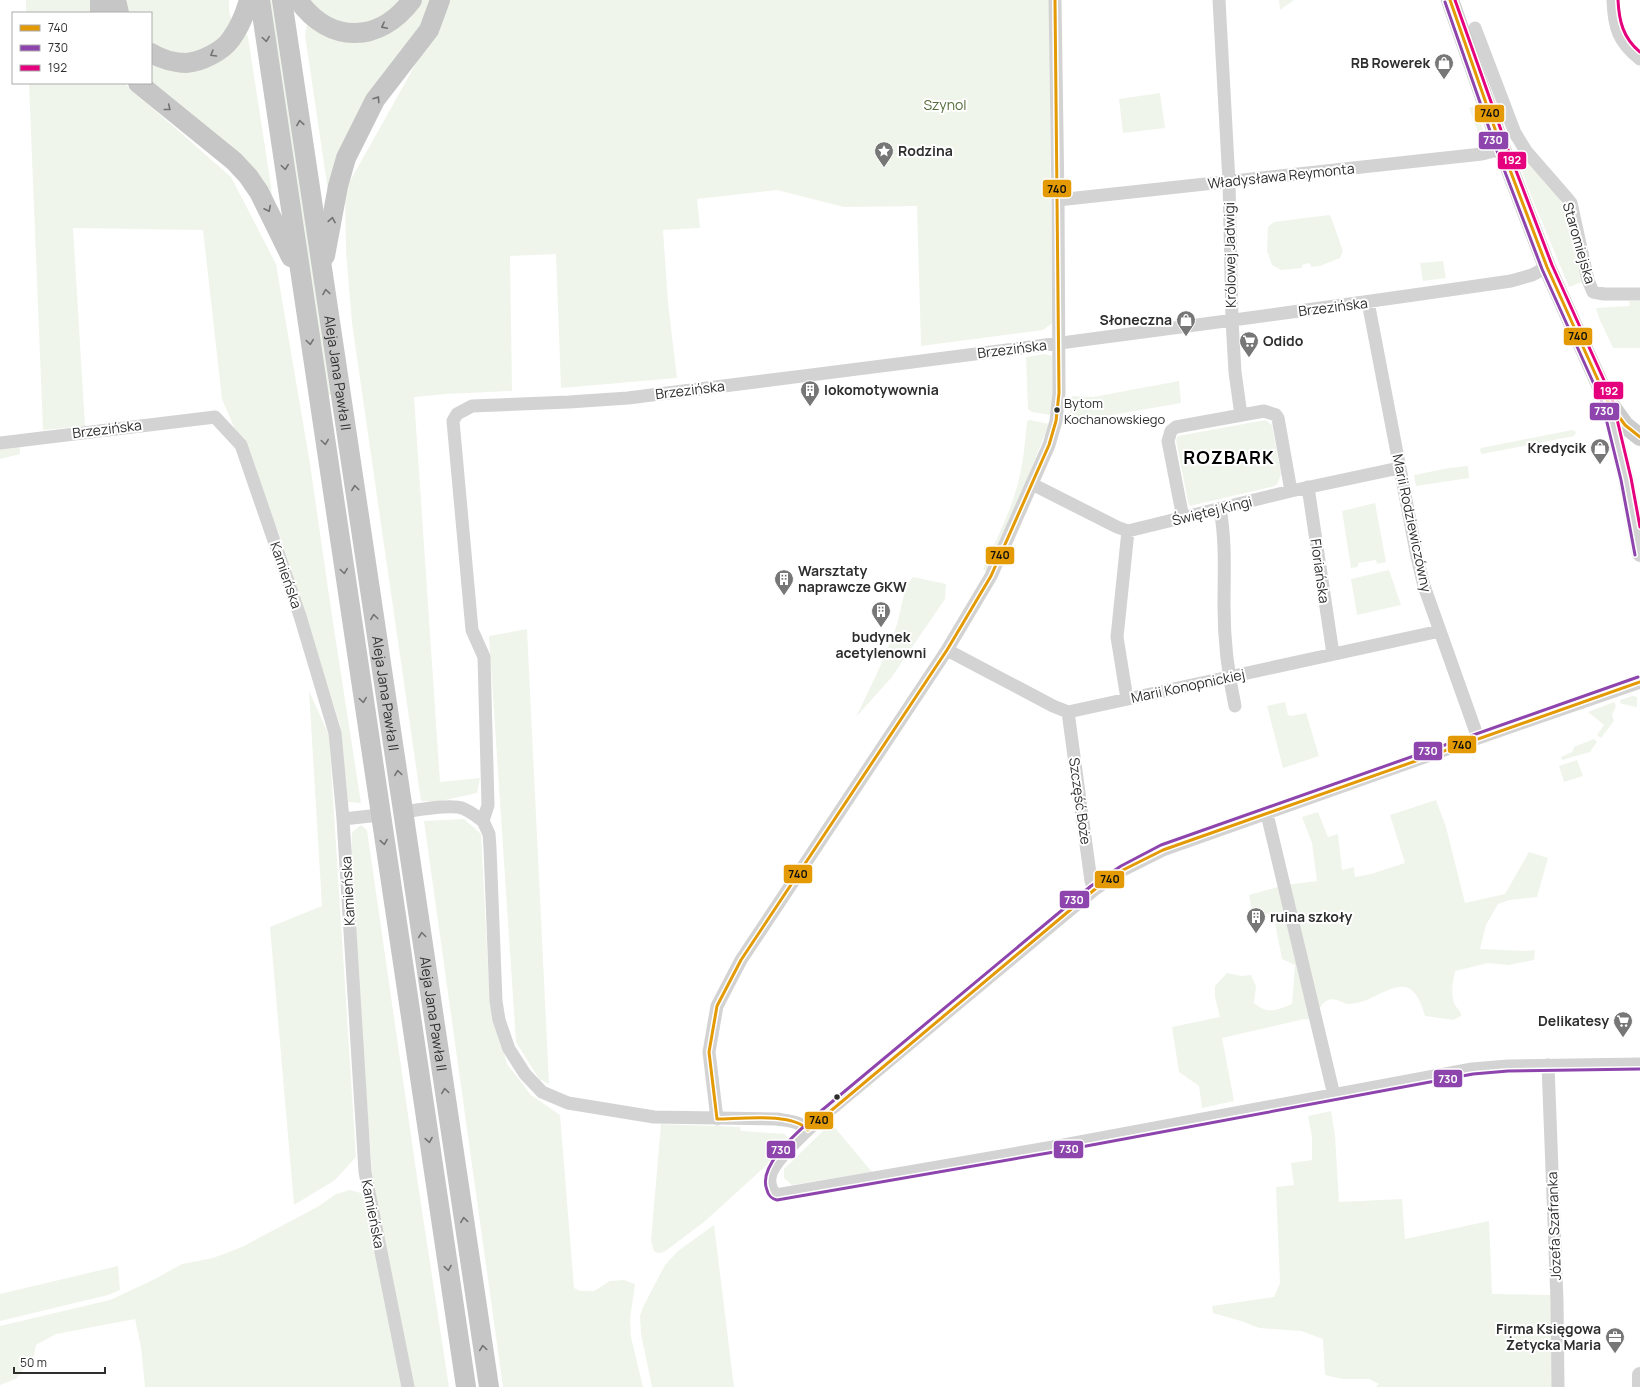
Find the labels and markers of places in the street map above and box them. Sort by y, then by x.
shop icon: RB Rowerek [1433,52,1455,80]
place label: RB Rowerek [1351,53,1430,72]
place icon: Rodzina [873,140,895,168]
place label: Rodzina [898,141,953,160]
shop icon: Słoneczna [1175,309,1197,337]
place label: Słoneczna [1099,310,1172,329]
supermarket icon: Odido [1238,330,1260,358]
place label: Odido [1263,331,1304,350]
building icon: lokomotywownia [799,379,821,407]
place label: lokomotywownia [824,380,939,399]
place label: Bytom Kochanowskiego [1064,394,1165,428]
marker: Bytom Kochanowskiego [1052,405,1062,415]
shop icon: Kredycik [1589,437,1611,465]
place label: Kredycik [1528,438,1586,457]
place label: Warsztaty naprawcze GKW [798,561,907,596]
building icon: Warsztaty naprawcze GKW [773,568,795,596]
building icon: budynek acetylenowni [870,600,892,628]
place label: budynek acetylenowni [835,627,927,662]
building icon: ruina szkoły [1245,906,1267,934]
place label: ruina szkoły [1270,907,1353,926]
supermarket icon: Delikatesy [1612,1010,1634,1038]
place label: Delikatesy [1538,1011,1609,1030]
unlabelled marker [832,1092,842,1102]
place label: Firma Księgowa Żetycka Maria [1496,1319,1601,1354]
office icon: Firma Księgowa Żetycka Maria [1604,1326,1626,1354]

